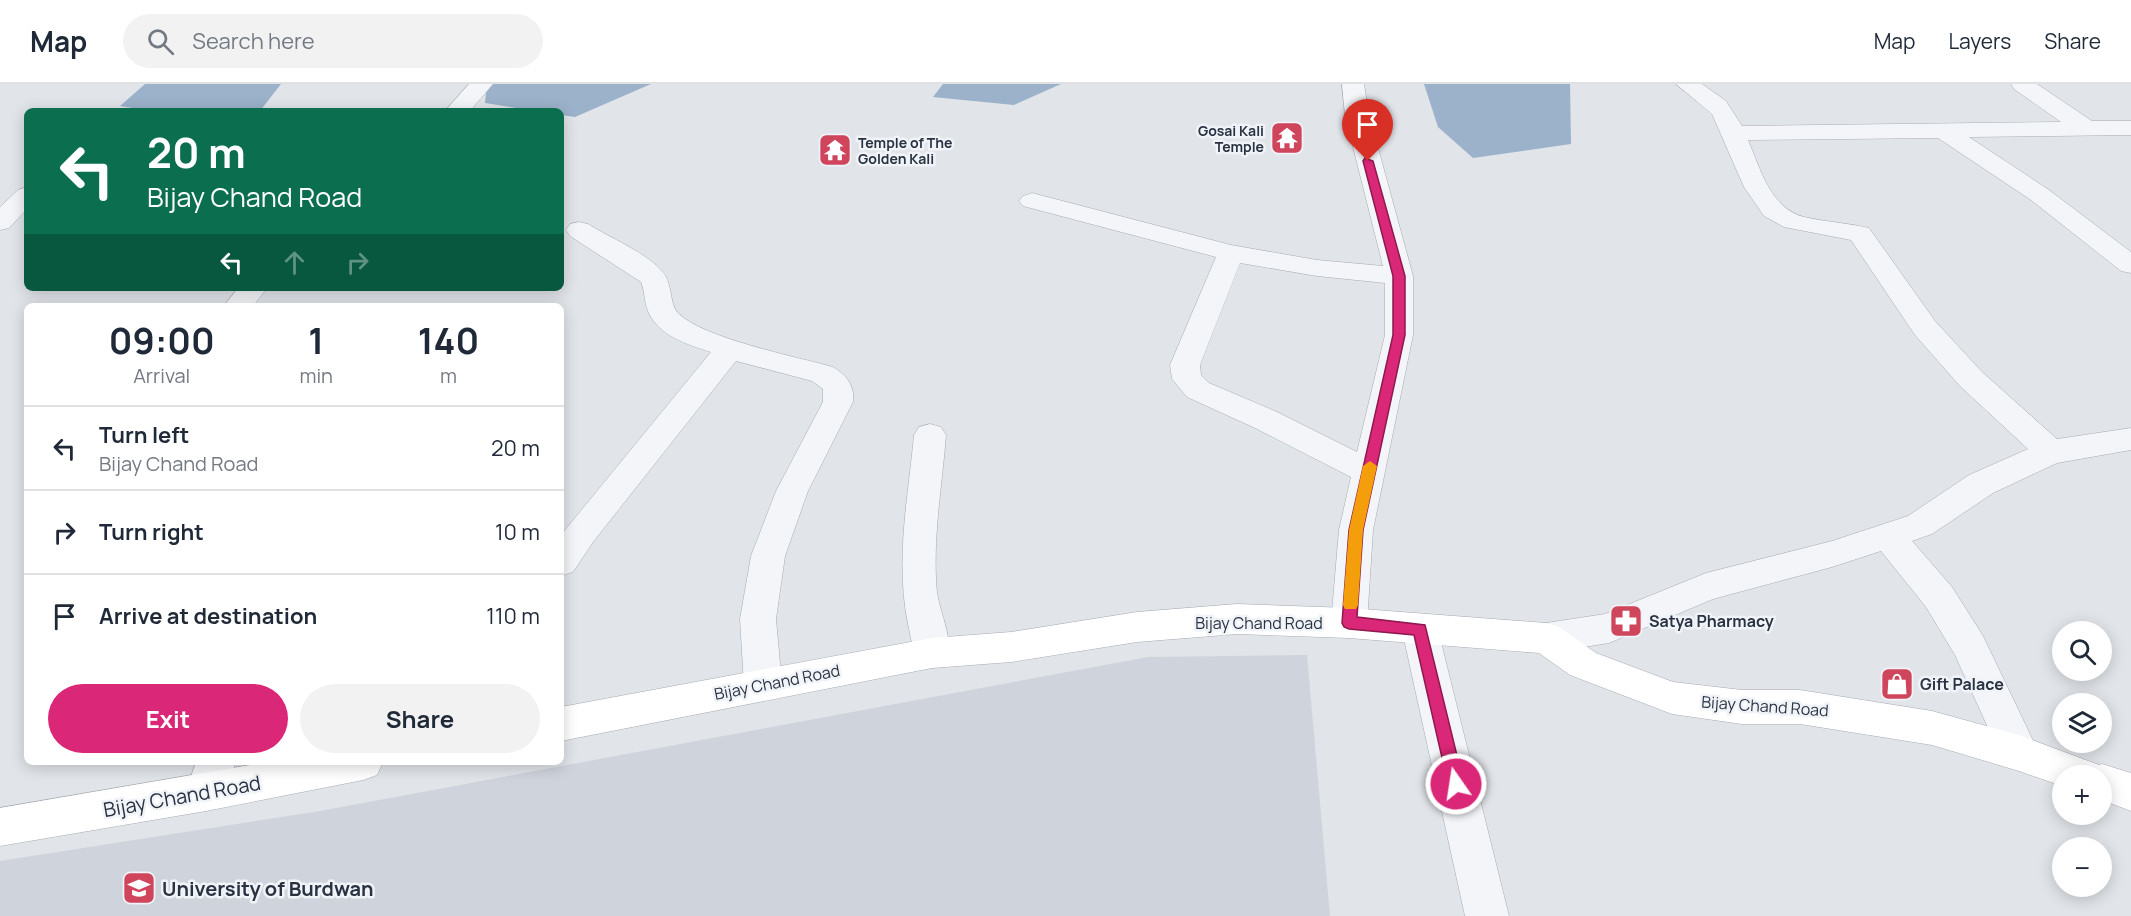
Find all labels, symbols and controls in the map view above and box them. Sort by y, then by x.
search box [123,14,543,68]
text: Map [30,22,87,60]
icon: search [144,25,177,58]
text: Search here [192,26,315,56]
text: Map [1874,27,1915,55]
text: Layers [1948,27,2011,55]
text: Share [2044,27,2101,55]
pin [1342,99,1393,161]
icon: arrive [1351,108,1384,141]
temple icon: Gosai Kali Temple [1269,120,1305,156]
place label: Gosai Kali Temple [1198,121,1264,156]
text: 20 m [147,123,246,181]
icon: left [48,132,126,210]
temple icon: Temple of The Golden Kali [817,132,853,168]
place label: Temple of The Golden Kali [858,133,952,168]
text: Bijay Chand Road [147,178,362,215]
icon: left [215,246,248,279]
icon: ahead [278,246,311,279]
icon: right [341,246,374,279]
text: 09:00 [109,316,215,365]
text: 1 [308,316,324,365]
text: 140 [418,316,479,365]
text: Arrival [133,362,190,389]
text: min [299,362,333,389]
text: m [440,362,457,389]
text: Turn left [99,420,189,450]
icon: left [48,432,81,465]
text: 20 m [491,433,540,463]
text: Bijay Chand Road [99,450,258,477]
icon: right [48,516,81,549]
text: Turn right [99,517,204,547]
text: 10 m [495,517,540,547]
icon: arrive [48,600,81,633]
text: Arrive at destination [99,601,317,631]
text: 110 m [486,601,540,631]
pharmacy icon: Satya Pharmacy [1608,603,1644,639]
place label: Satya Pharmacy [1649,610,1774,632]
street label: Bijay Chand Road [1195,612,1323,634]
map controls [2052,621,2112,897]
button: search [2052,621,2112,681]
street label: Bijay Chand Road [712,659,842,705]
shop icon: Gift Palace [1879,666,1915,702]
place label: Gift Palace [1920,673,2004,695]
button: Exit [48,684,288,753]
button: Share [300,684,540,753]
street label: Bijay Chand Road [1701,691,1829,721]
button: layers [2052,693,2112,753]
position arrow [1424,752,1488,816]
button: + [2052,765,2112,825]
street label: Bijay Chand Road [101,769,263,823]
button: − [2052,837,2112,897]
school or university icon: University of Burdwan [121,870,157,906]
place label: University of Burdwan [162,875,373,902]

